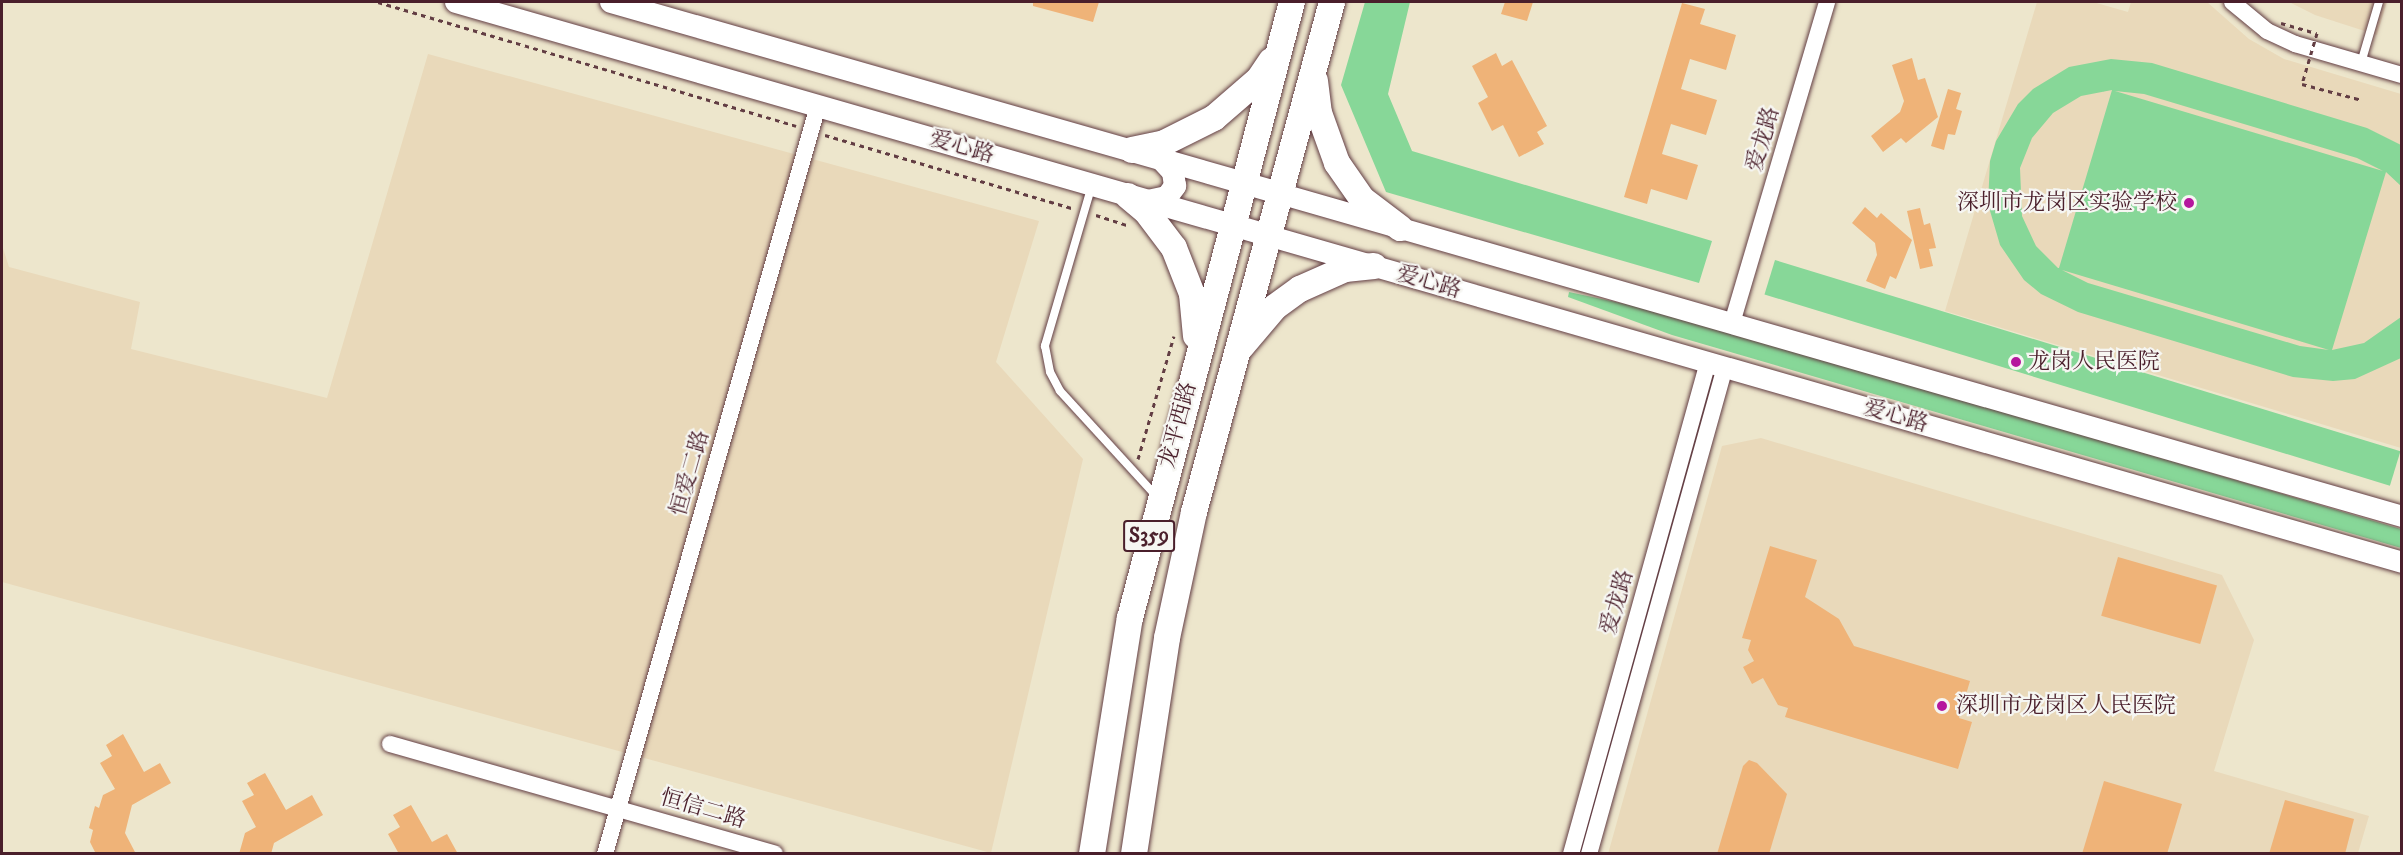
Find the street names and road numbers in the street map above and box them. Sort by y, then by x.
street label: 爱龙路 [1741,104,1785,174]
street label: 爱心路 [927,125,997,169]
street label: 爱心路 [1394,260,1464,304]
street label: 龙平西路 [1154,379,1202,471]
street label: 爱心路 [1861,394,1931,438]
street label: 恒爱二路 [665,427,715,519]
road number: S359 [1122,518,1176,554]
street label: 爱龙路 [1595,567,1639,637]
street label: 恒信二路 [657,784,749,834]

